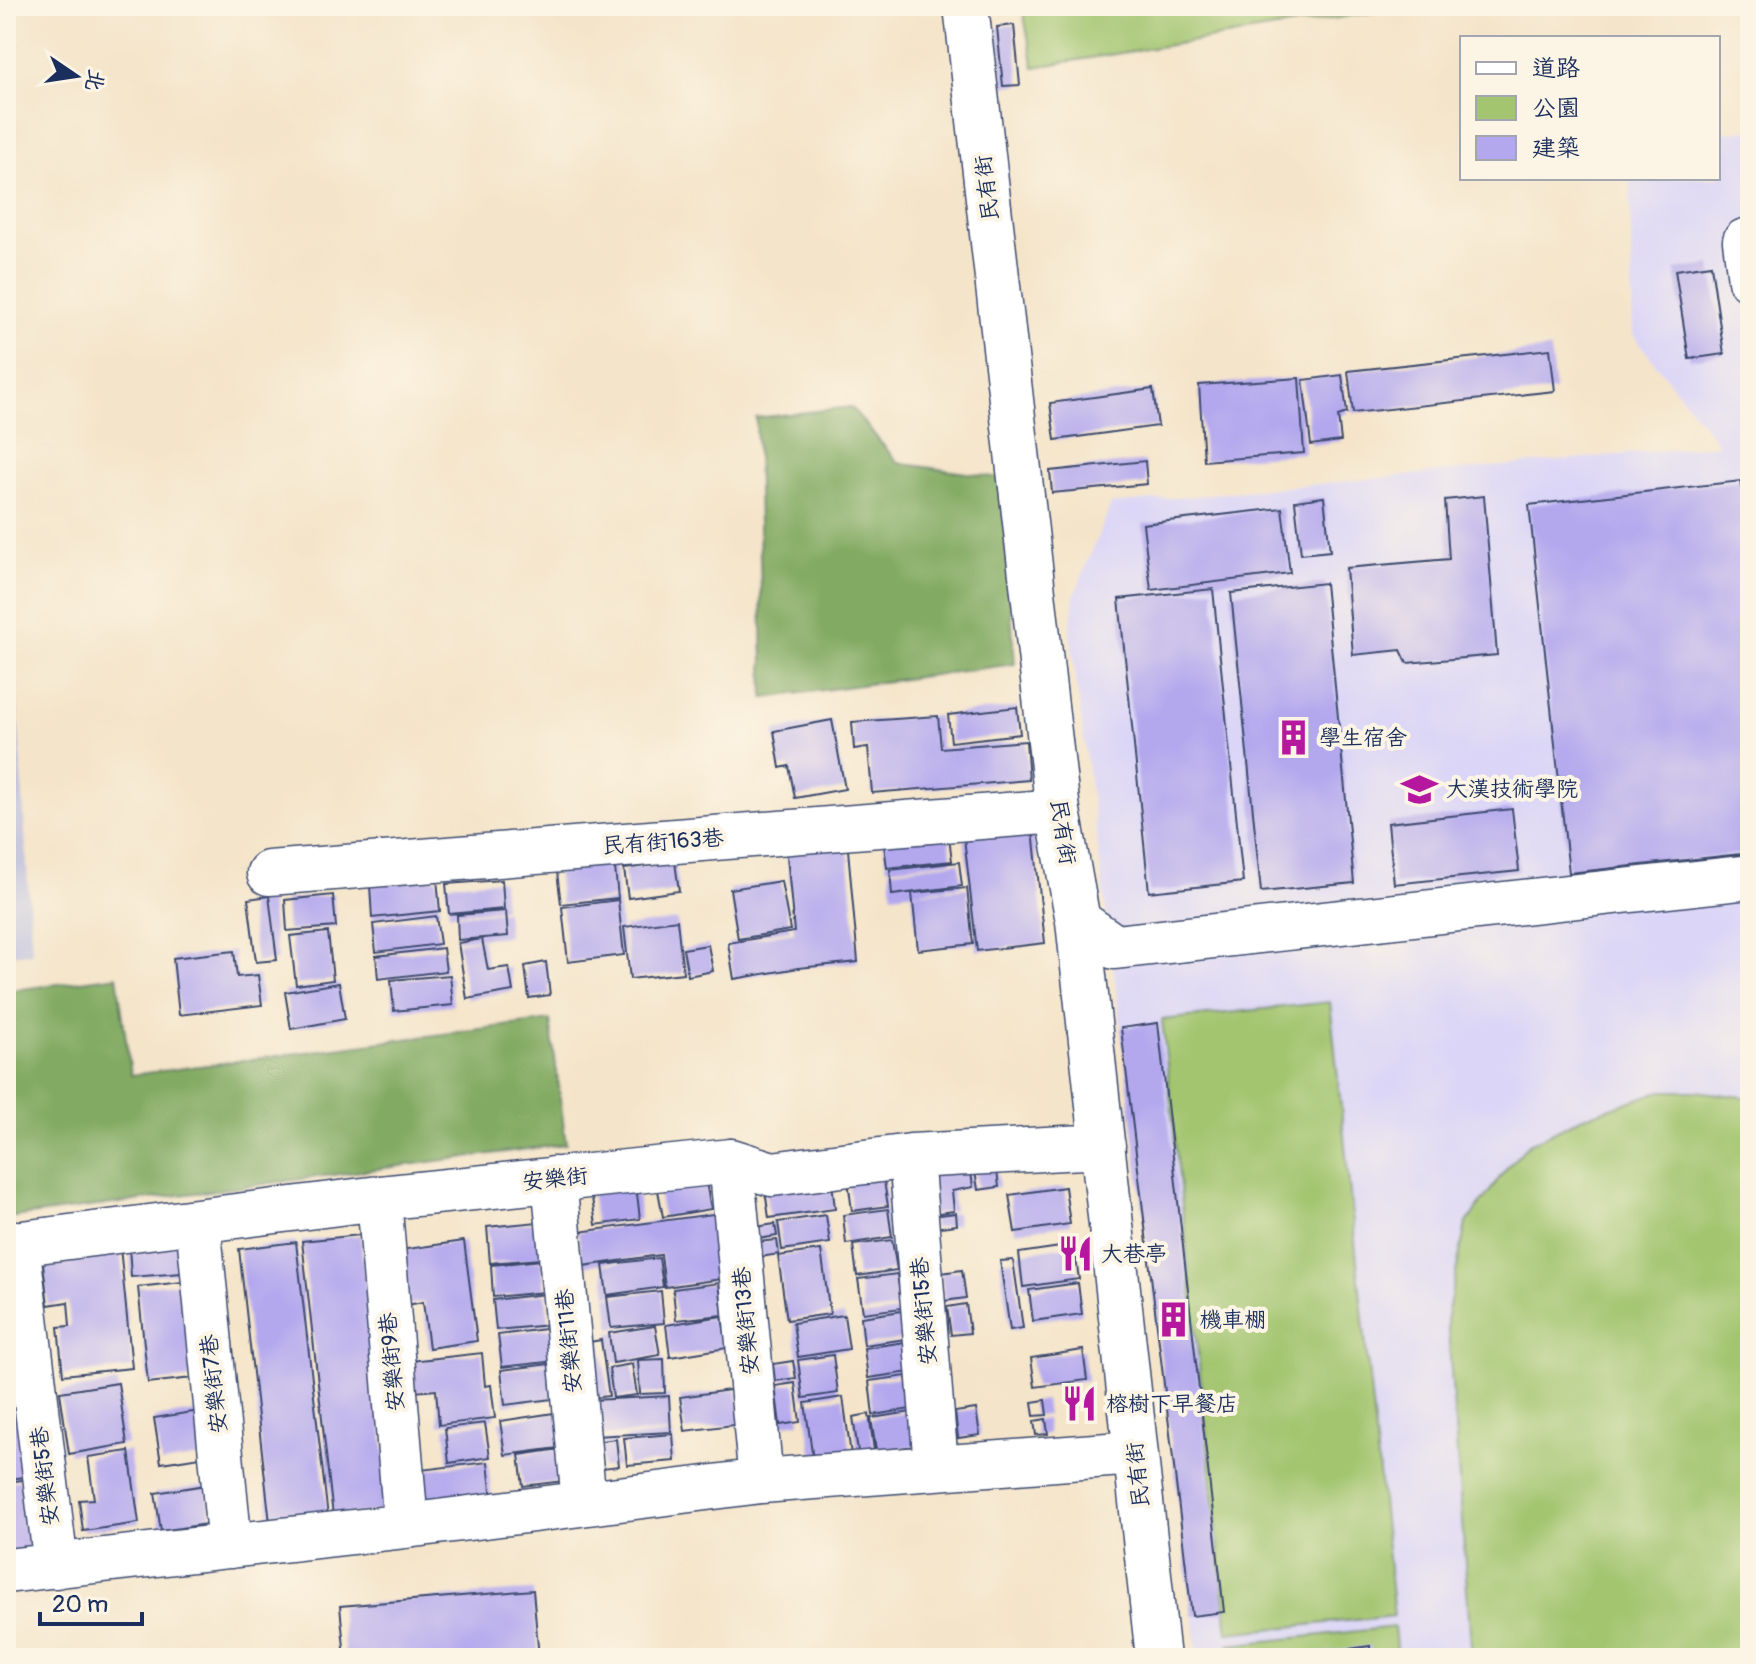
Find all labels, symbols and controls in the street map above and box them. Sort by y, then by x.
north arrow [36,36,116,116]
legend [1460,36,1720,180]
text: 道路 [1532,54,1580,83]
text: 北 [78,66,111,94]
text: 公園 [1532,94,1580,123]
text: 建築 [1532,134,1580,163]
street label: 民有街 [969,154,1005,222]
building icon: 學生宿舍 [1274,719,1312,757]
place label: 學生宿舍 [1319,724,1407,752]
school or university icon: 大漢技術學院 [1401,770,1439,808]
place label: 大漢技術學院 [1446,775,1578,803]
street label: 民有街 [1044,797,1082,867]
street label: 民有街163巷 [601,824,725,860]
street label: 安樂街 [521,1162,589,1196]
restaurant icon: 大巷亭 [1056,1235,1094,1273]
place label: 大巷亭 [1101,1240,1167,1268]
street label: 安樂街15巷 [905,1256,943,1366]
street label: 安樂街13巷 [727,1266,765,1376]
street label: 安樂街11巷 [550,1287,588,1395]
building icon: 機車棚 [1155,1301,1193,1339]
place label: 機車棚 [1200,1306,1266,1334]
street label: 安樂街9巷 [374,1311,410,1413]
street label: 安樂街7巷 [195,1333,233,1435]
restaurant icon: 榕樹下早餐店 [1061,1385,1099,1423]
place label: 榕樹下早餐店 [1106,1390,1238,1418]
street label: 安樂街5巷 [25,1425,65,1527]
street label: 民有街 [1121,1441,1155,1509]
scale bar [40,1576,142,1626]
text: 20 m [52,1590,108,1619]

